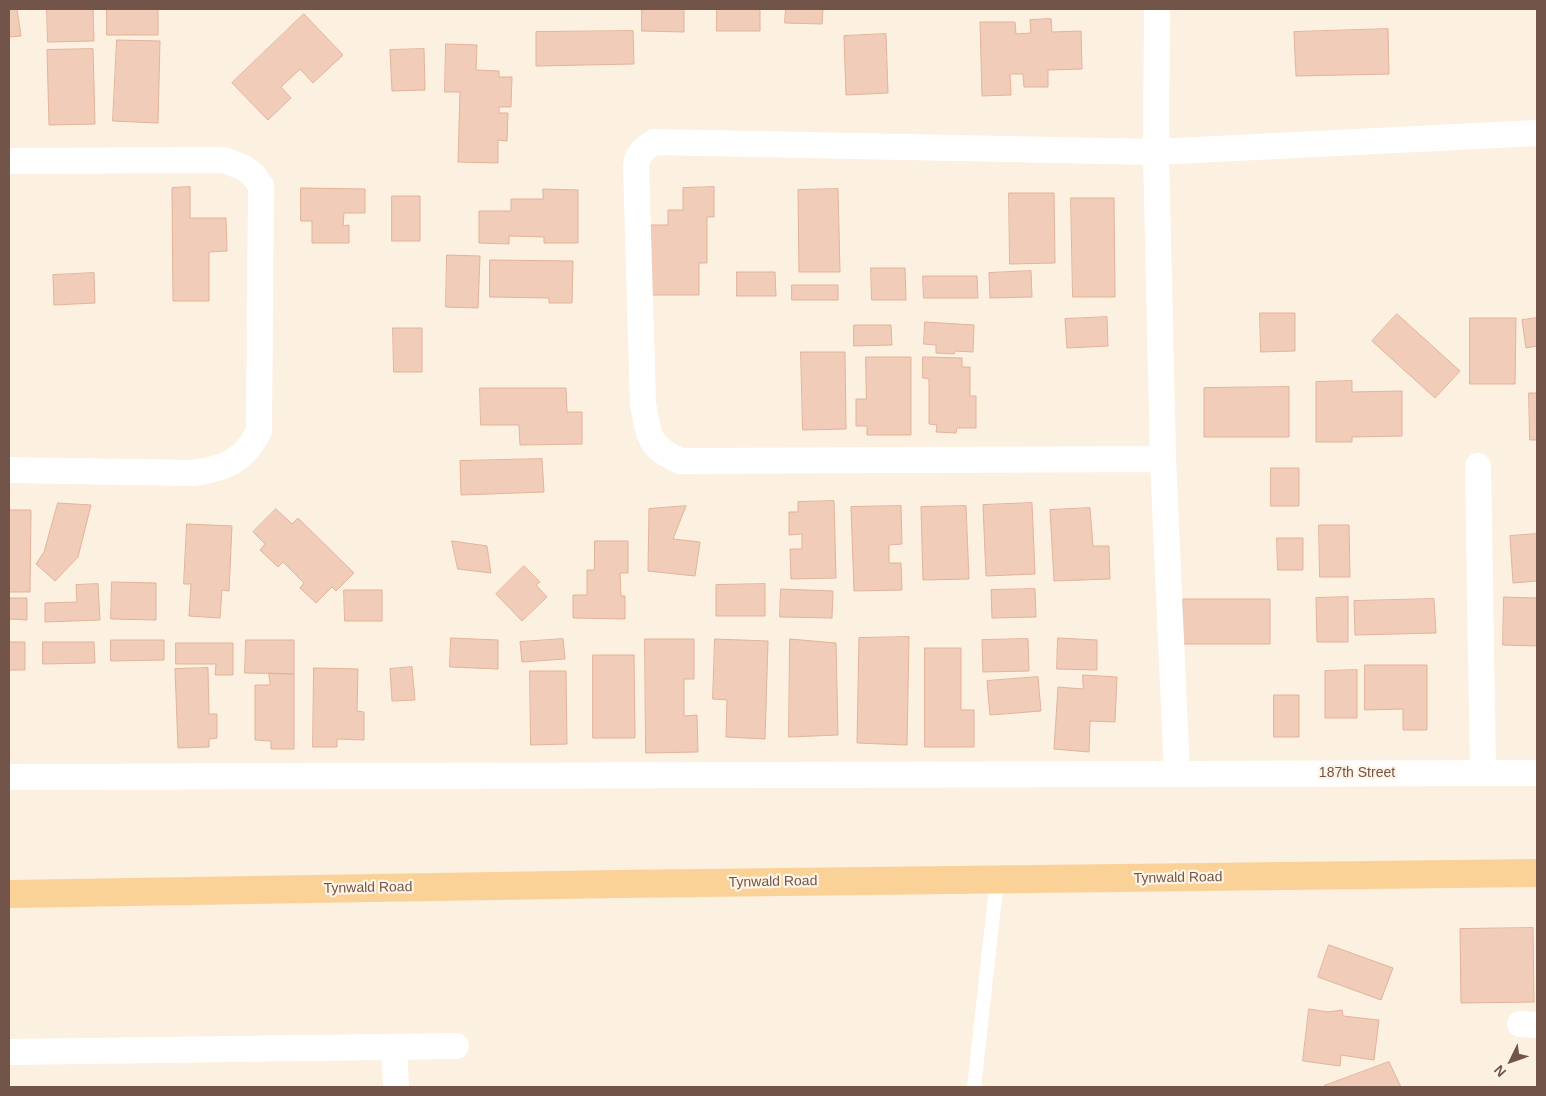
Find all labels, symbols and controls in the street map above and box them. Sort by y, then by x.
street label: 187th Street [1319,765,1395,781]
street label: Tynwald Road [1134,869,1222,887]
street label: Tynwald Road [729,873,817,891]
street label: Tynwald Road [324,879,412,897]
north arrow [1486,1036,1536,1086]
text: N [1491,1062,1509,1080]

